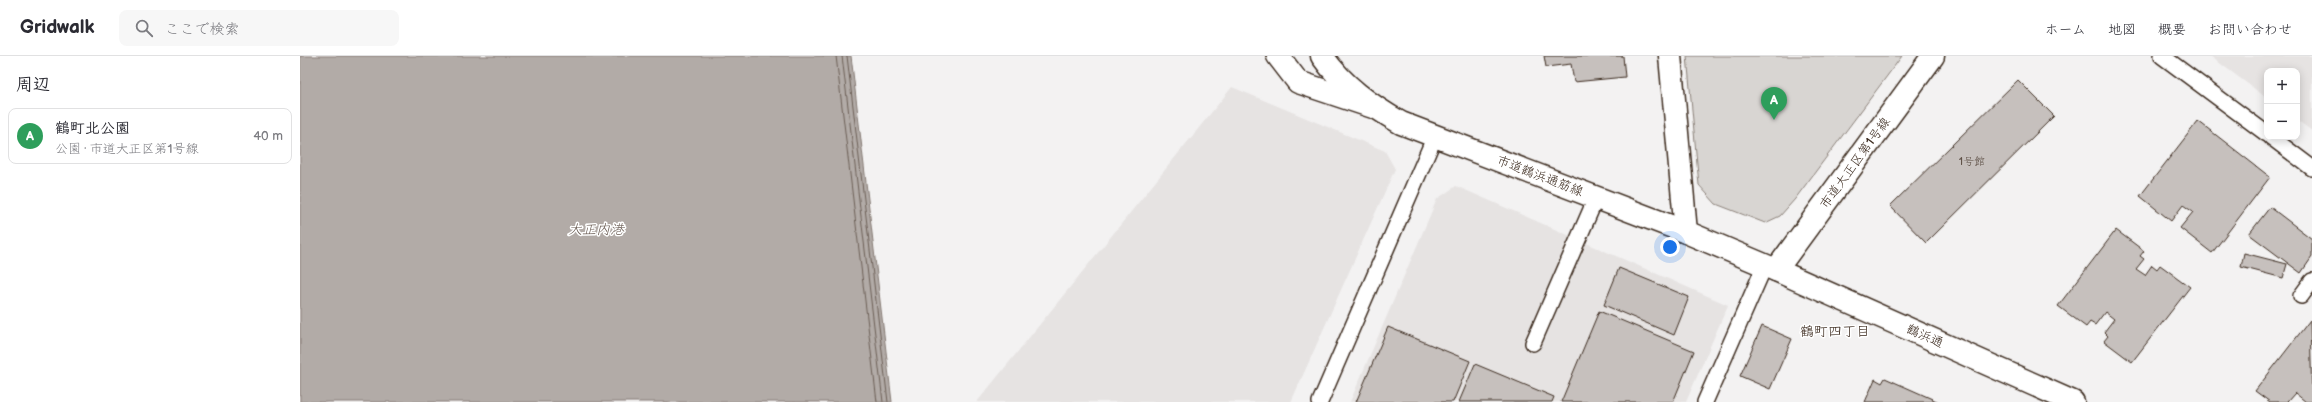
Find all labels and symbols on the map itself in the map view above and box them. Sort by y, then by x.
pin: A [1761,87,1787,120]
street label: 市道大正区第1号線 [1816,113,1894,212]
street label: 市道鶴浜通筋線 [1495,152,1586,200]
house number: 1号館 [1959,155,1985,168]
water label: 大正内港 [568,221,625,238]
your location [1660,237,1680,257]
street label: 鶴浜通 [1904,321,1946,351]
district label: 鶴町四丁目 [1800,323,1870,340]

